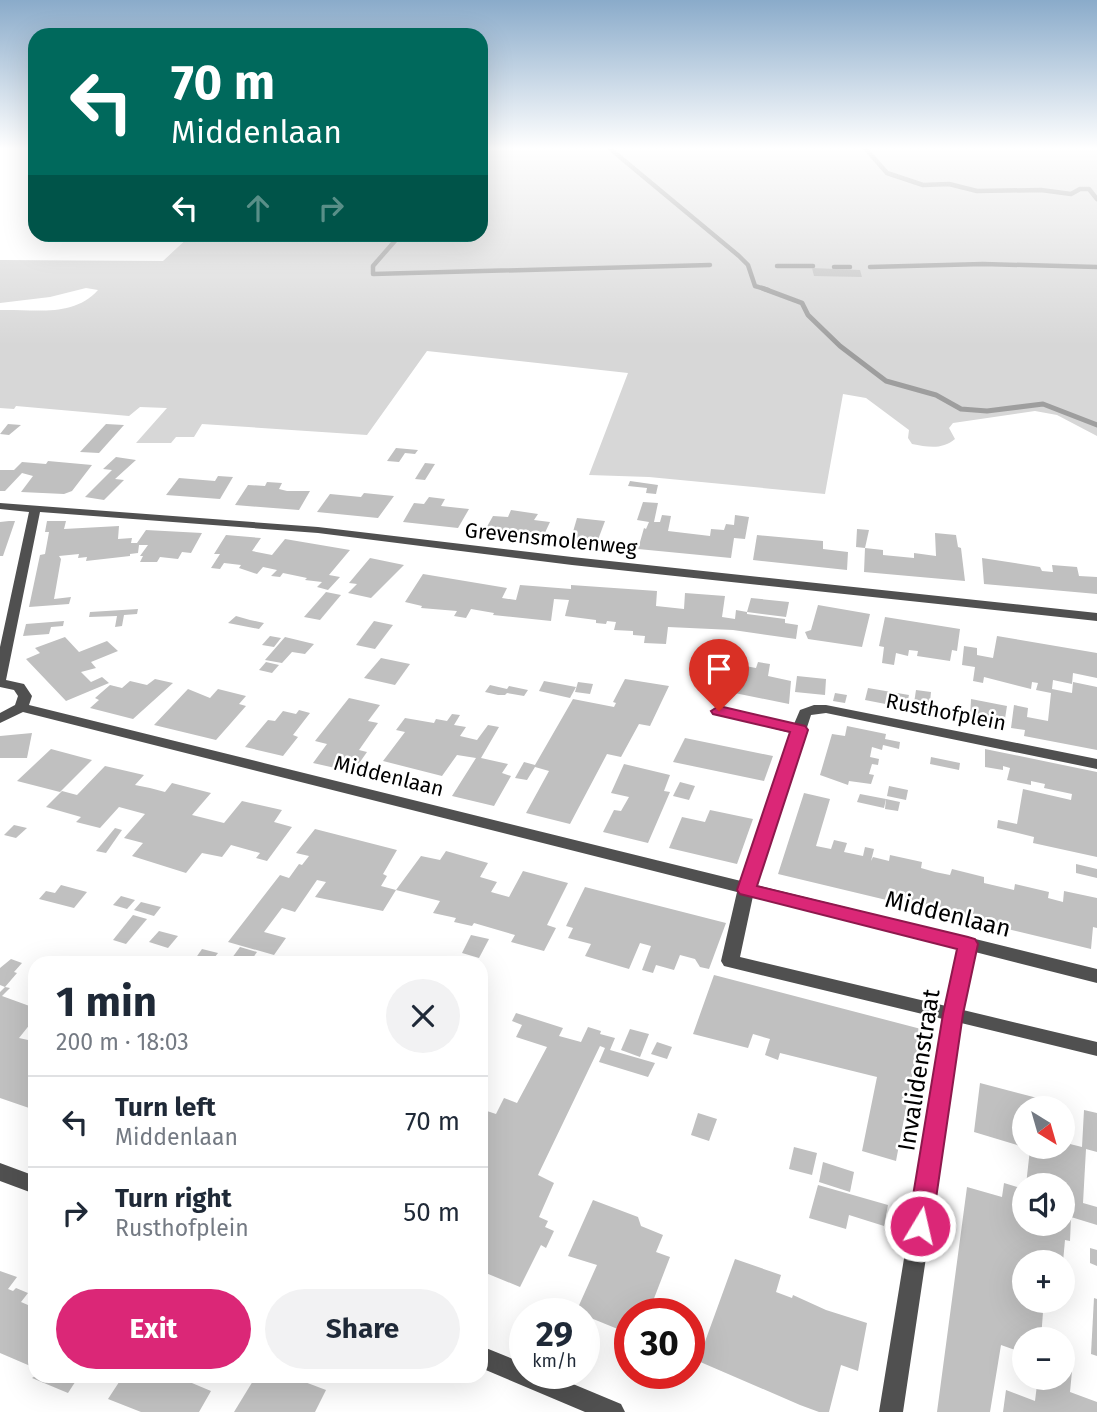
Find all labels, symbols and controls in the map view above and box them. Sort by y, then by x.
text: 70 m [171,53,275,112]
icon: left [56,56,147,147]
text: Middenlaan [171,113,342,151]
icon: left [166,189,204,227]
icon: ahead [239,189,277,227]
icon: right [312,189,350,227]
street label: Grevensmolenweg [463,517,639,561]
pin [689,639,749,711]
icon: arrive [700,650,738,688]
street label: Rusthofplein [884,688,1008,736]
street label: Middenlaan [331,750,447,802]
street label: Middenlaan [882,885,1014,943]
text: 1 min [56,977,157,1027]
button: close [386,979,460,1053]
street label: Invalidenstraat [892,987,946,1153]
text: 200 m · 18:03 [56,1028,189,1056]
text: Turn left [115,1092,216,1123]
north arrow [1012,1096,1074,1158]
map controls [1012,1096,1075,1390]
icon: left [56,1103,94,1141]
text: 70 m [405,1106,460,1137]
text: Middenlaan [115,1123,238,1151]
button: sound [1012,1173,1075,1236]
text: Turn right [115,1183,232,1214]
position arrow [883,1189,957,1263]
icon: right [56,1194,94,1232]
text: 50 m [403,1197,460,1228]
text: Rusthofplein [115,1214,249,1242]
button: + [1012,1250,1075,1313]
button: Exit [56,1289,251,1369]
button: Share [265,1289,460,1369]
speed limit sign: 30 [614,1298,705,1389]
text: 29 [536,1313,573,1355]
button: − [1012,1327,1075,1390]
text: km/h [532,1350,577,1372]

